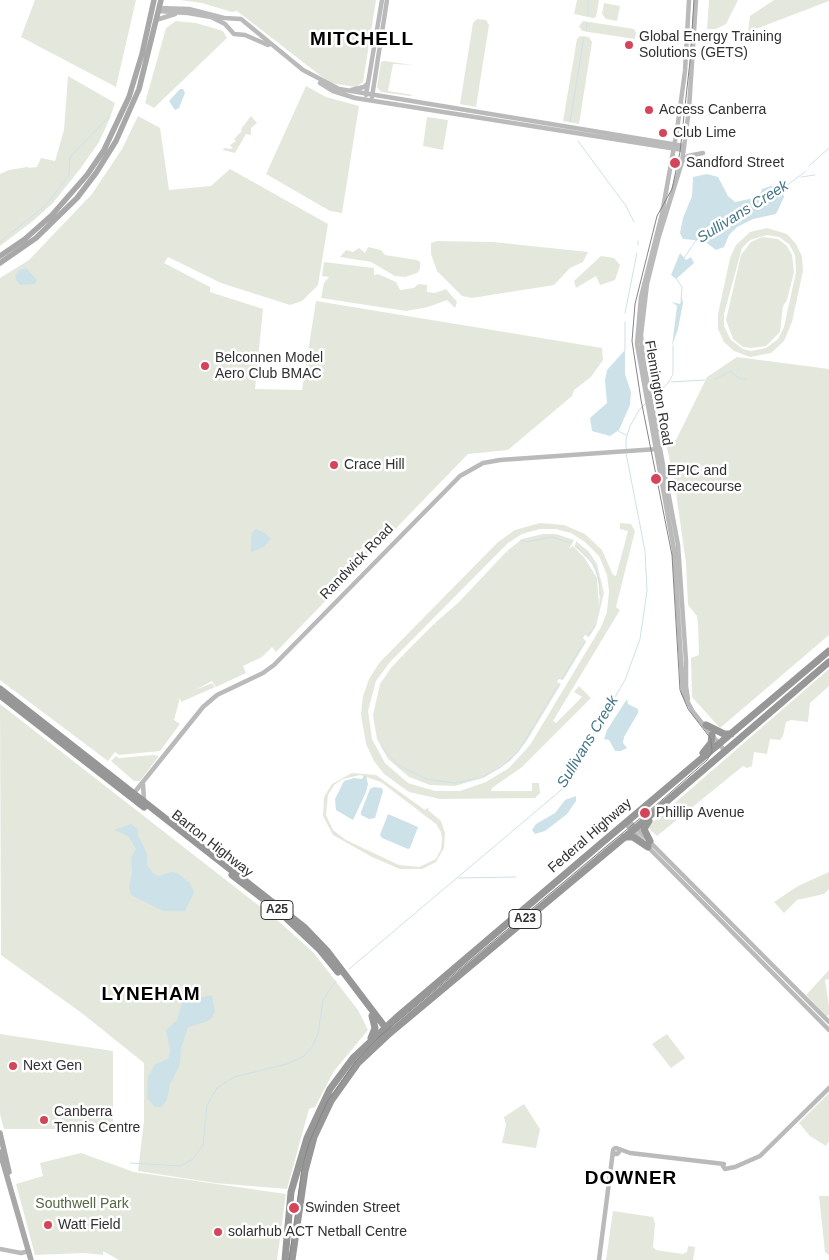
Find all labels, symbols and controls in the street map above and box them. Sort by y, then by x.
district label: MITCHELL [309,29,415,51]
place label: Global Energy Training Solutions (GETS) [639,29,782,62]
marker: Global Energy Training Solutions (GETS) [623,39,635,51]
place label: Access Canberra [659,102,766,118]
marker: Access Canberra [643,104,655,116]
place label: Club Lime [673,125,736,141]
marker: Club Lime [657,127,669,139]
place label: Sandford Street [686,155,784,171]
marker: Sandford Street [668,156,682,170]
water label: Sullivans Creek [694,177,792,247]
street label: Flemington Road [640,339,676,447]
place label: Belconnen Model Aero Club BMAC [215,350,323,382]
marker: Belconnen Model Aero Club BMAC [199,360,211,372]
place label: Crace Hill [344,457,405,473]
marker: Crace Hill [328,459,340,471]
place label: EPIC and Racecourse [667,463,742,496]
marker: EPIC and Racecourse [649,472,663,486]
street label: Randwick Road [317,521,397,603]
water label: Sullivans Creek [553,693,623,791]
street label: Federal Highway [545,795,635,877]
place label: Phillip Avenue [656,805,744,821]
marker: Phillip Avenue [638,806,652,820]
street label: Barton Highway [168,807,256,881]
road number: A25 [261,900,293,920]
road number: A23 [509,910,541,929]
district label: LYNEHAM [101,984,201,1006]
place label: Next Gen [23,1058,82,1074]
marker: Next Gen [7,1060,19,1072]
place label: Canberra Tennis Centre [54,1104,140,1136]
marker: Canberra Tennis Centre [38,1114,50,1126]
district label: DOWNER [584,1168,678,1190]
park label: Southwell Park [35,1196,129,1212]
place label: Swinden Street [305,1200,400,1216]
marker: Swinden Street [287,1201,301,1215]
place label: Watt Field [58,1217,120,1233]
marker: Watt Field [42,1219,54,1231]
place label: solarhub ACT Netball Centre [228,1224,407,1240]
marker: solarhub ACT Netball Centre [212,1226,224,1238]

